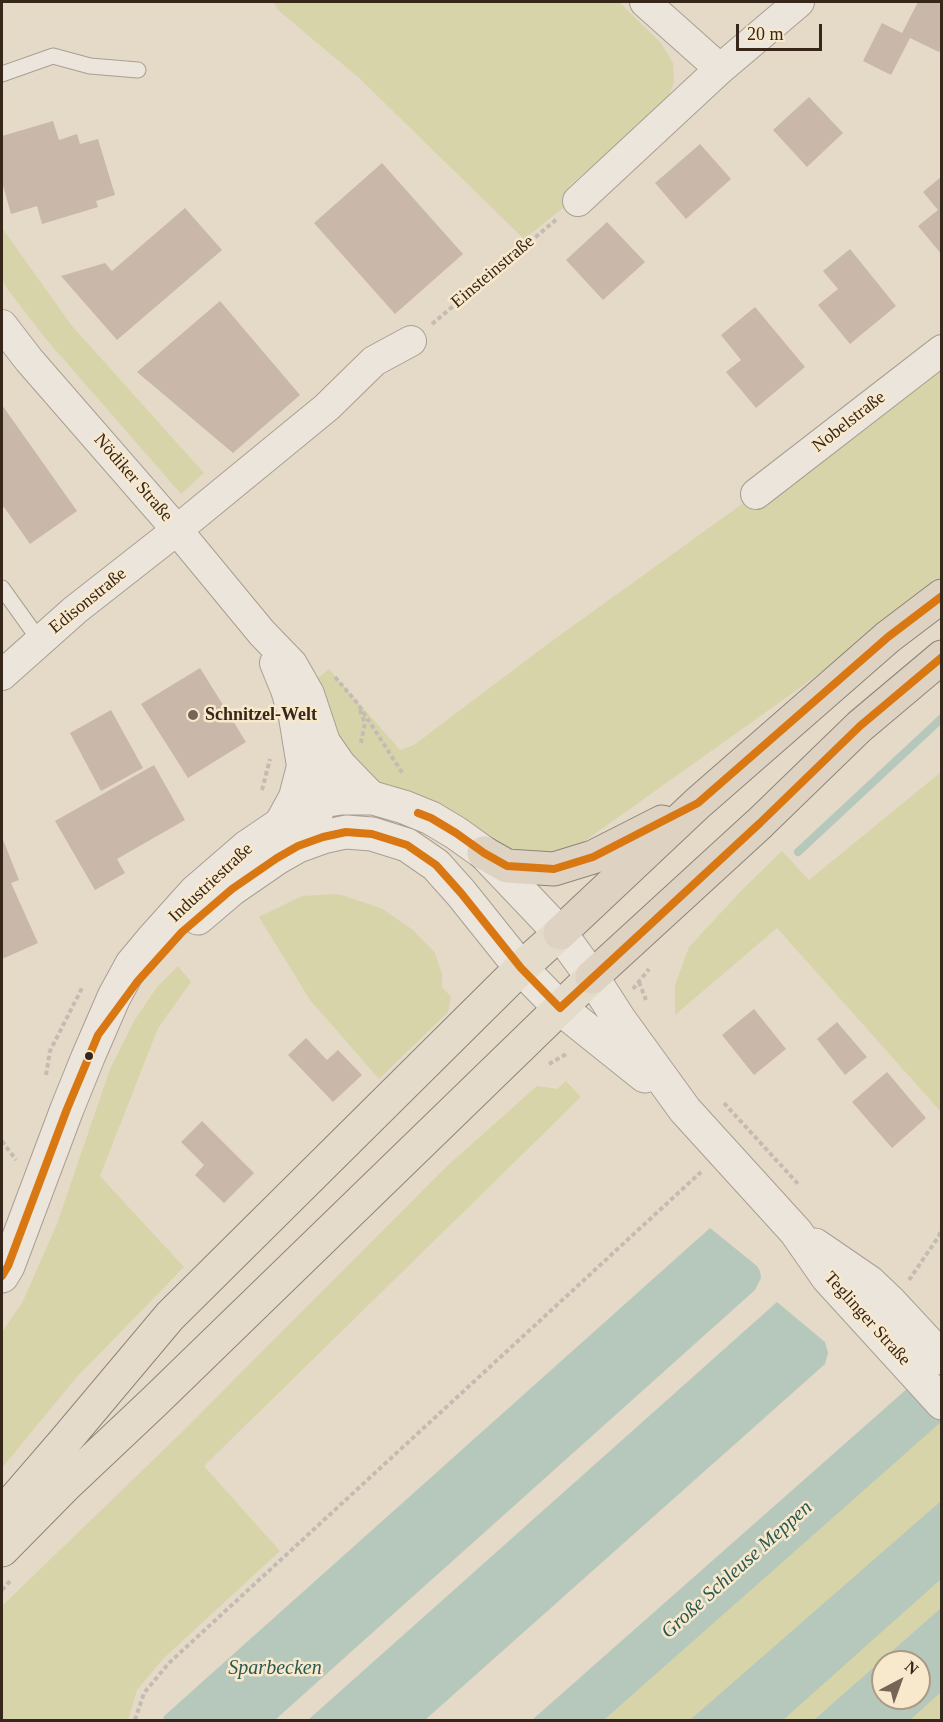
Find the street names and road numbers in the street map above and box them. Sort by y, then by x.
street label: Einsteinstraße [447,231,539,313]
street label: Nobelstraße [808,387,890,457]
street label: Nödiker Straße [89,430,177,526]
street label: Edisonstraße [45,563,131,639]
street label: Industriestraße [165,839,257,927]
street label: Teglinger Straße [819,1267,915,1371]

